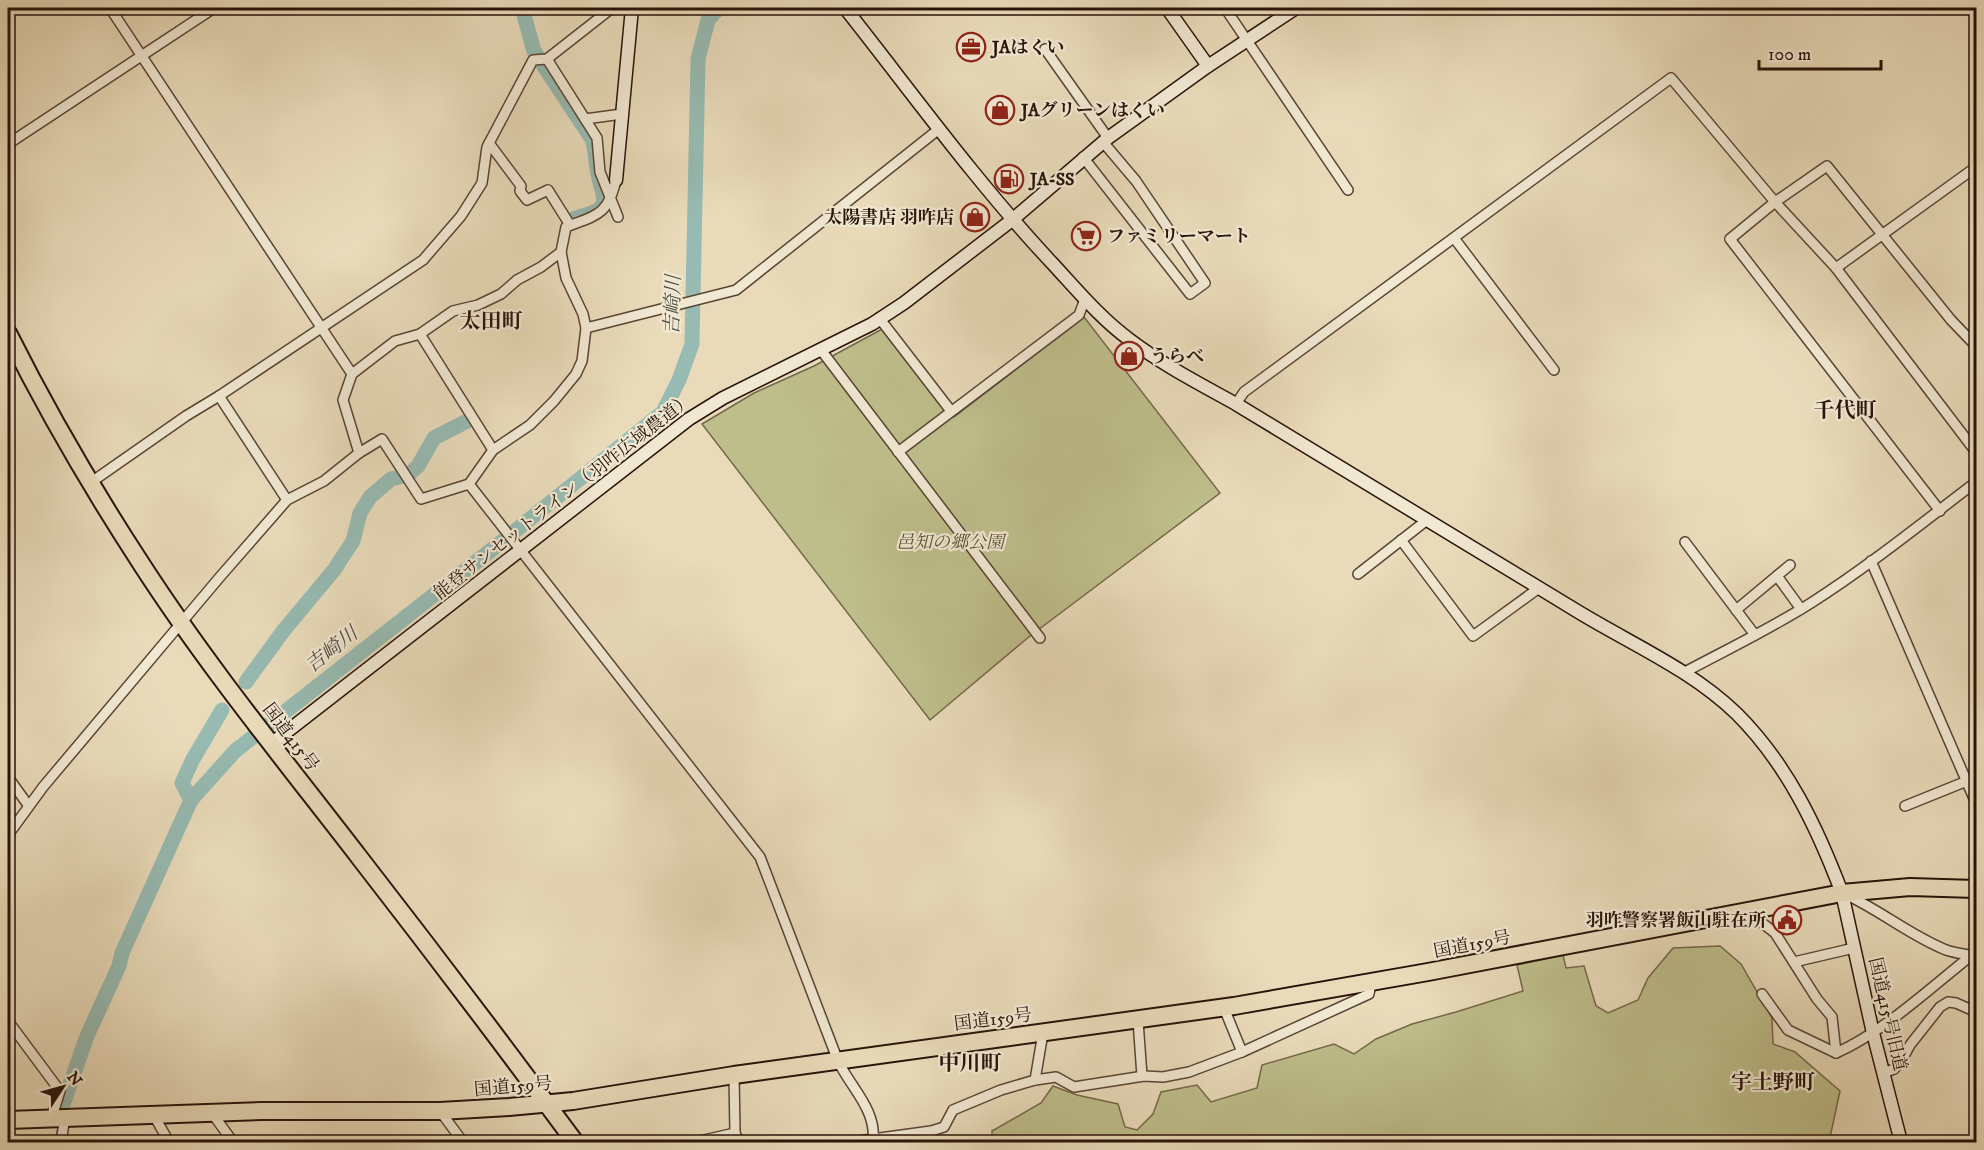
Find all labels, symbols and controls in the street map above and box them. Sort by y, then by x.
office icon: JAはくい [955,31,987,63]
scale bar [1759,33,1880,71]
place label: JAはくい [990,37,1064,59]
text: 100 m [1768,44,1811,66]
shop icon: JAグリーンはくい [984,94,1016,126]
place label: JAグリーンはくい [1019,100,1165,122]
fuel station icon: JA-SS [993,163,1025,195]
place label: JA-SS [1028,169,1075,191]
shop icon: 太陽書店 羽咋店 [959,201,991,233]
place label: 太陽書店 羽咋店 [824,207,954,229]
supermarket icon: ファミリーマート [1070,220,1102,252]
place label: ファミリーマート [1107,226,1251,248]
water label: 吉崎川 [660,273,687,335]
district label: 太田町 [460,309,523,335]
shop icon: うらべ [1113,340,1145,372]
place label: うらべ [1150,346,1204,368]
street label: 能登サンセットライン（羽咋広域農道） [430,389,697,605]
district label: 千代町 [1814,398,1877,424]
park label: 邑知の郷公園 [896,532,1007,554]
water label: 吉崎川 [301,621,365,679]
street label: 国道415号 [257,699,323,776]
public building icon: 羽咋警察署飯山駐在所 [1771,904,1803,936]
place label: 羽咋警察署飯山駐在所 [1586,910,1766,932]
street label: 国道159号 [1432,927,1513,963]
street label: 国道415号旧道 [1863,955,1911,1073]
street label: 国道159号 [953,1004,1033,1036]
district label: 中川町 [939,1051,1002,1077]
north arrow [33,1057,93,1117]
text: N [62,1068,86,1090]
district label: 宇土野町 [1731,1070,1815,1096]
street label: 国道159号 [473,1073,553,1101]

